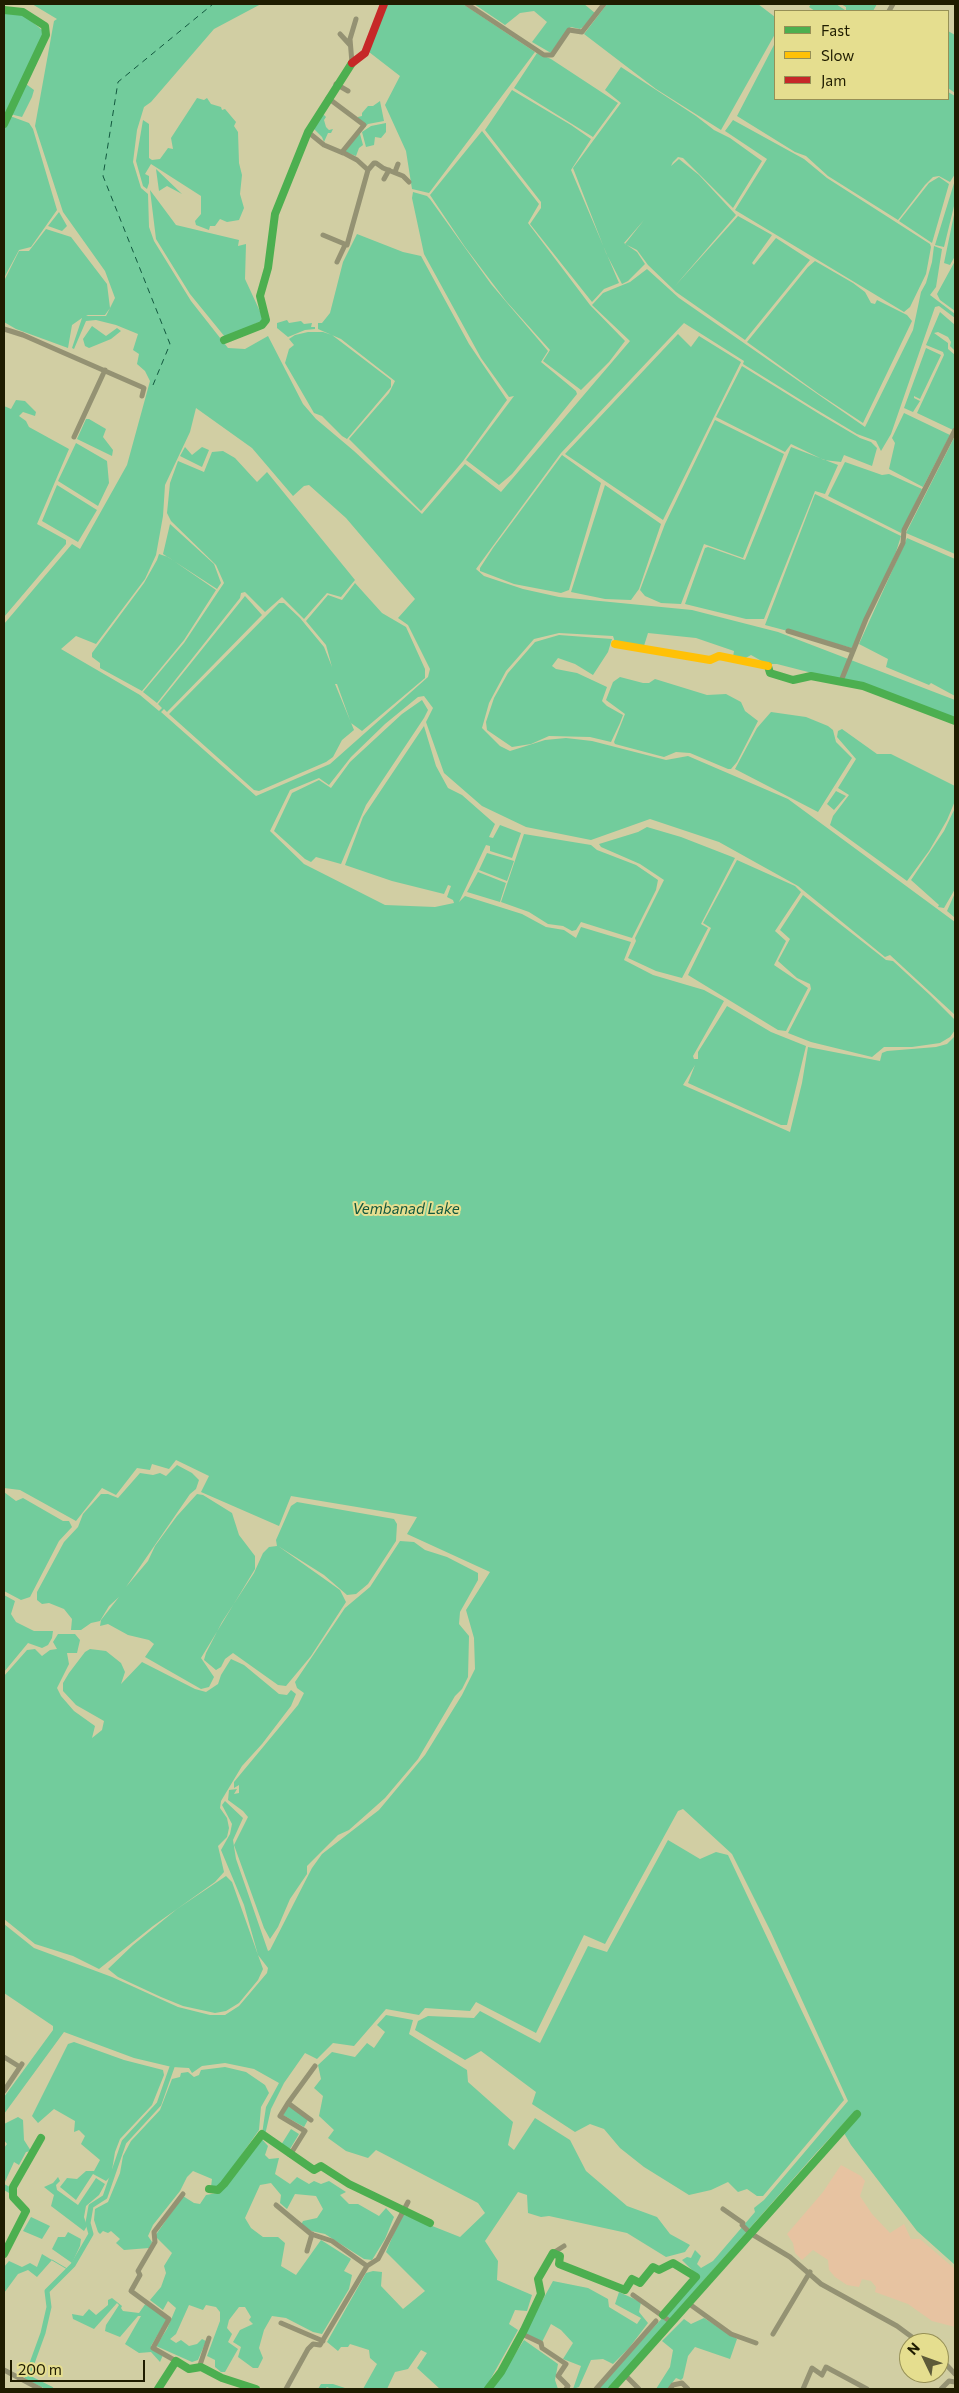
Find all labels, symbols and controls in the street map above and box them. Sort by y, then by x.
legend [774,10,949,100]
text: Fast [821,21,850,39]
text: Slow [821,46,854,64]
text: Jam [821,71,846,89]
water label: Vembanad Lake [352,1200,460,1218]
north arrow [899,2333,949,2383]
text: N [903,2339,923,2358]
scale bar [12,2350,148,2382]
text: 200 m [18,2360,62,2378]

